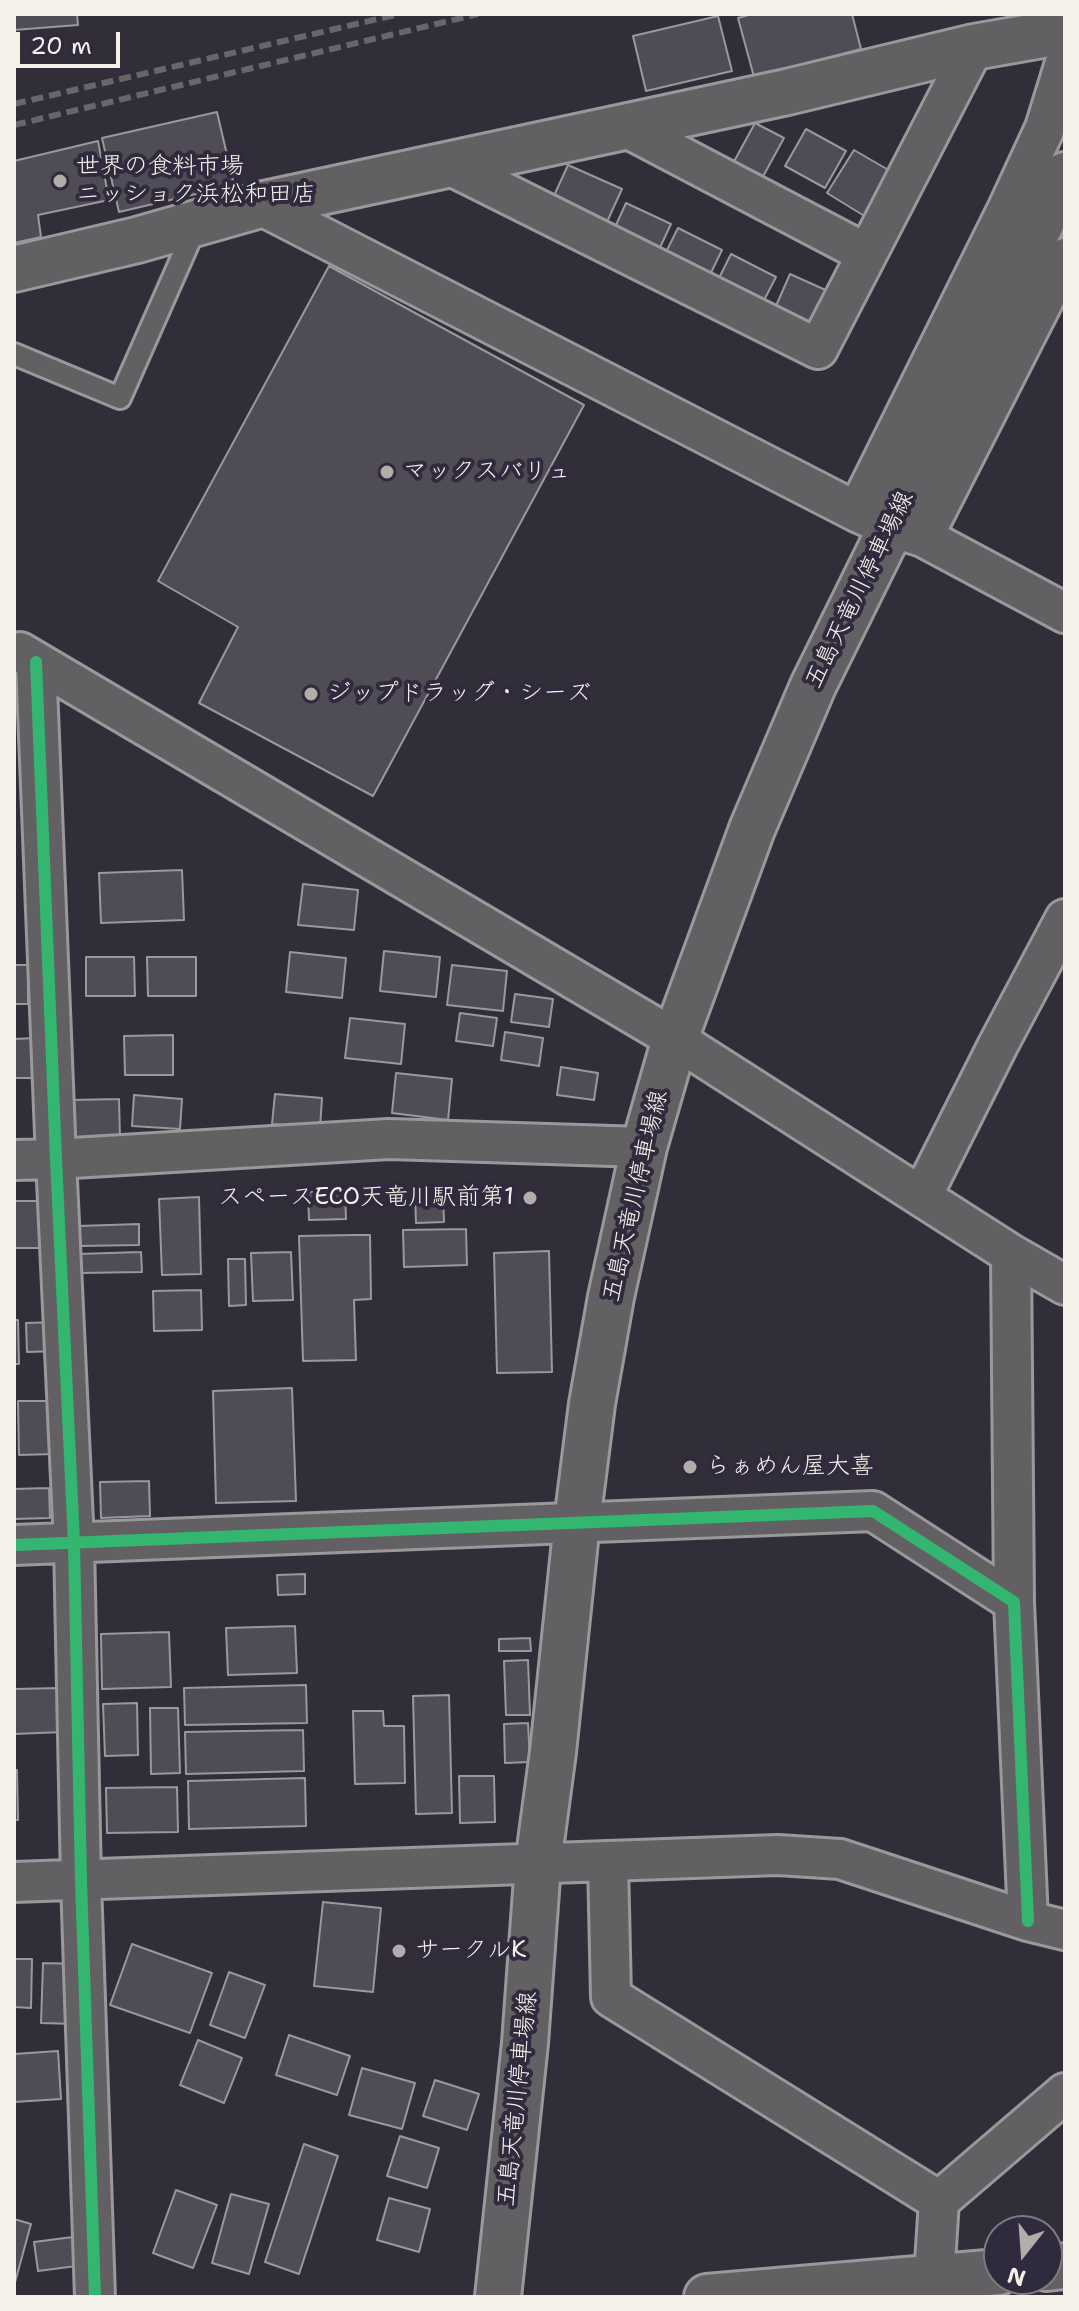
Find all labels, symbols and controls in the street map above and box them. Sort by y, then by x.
scale bar [20,16,124,66]
text: 20 m [30,30,92,62]
place label: 世界の食料市場 ニッショク浜松和田店 [76,153,316,209]
marker: 世界の食料市場 ニッショク浜松和田店 [51,172,69,190]
place label: マックスバリュ [403,458,571,486]
marker: マックスバリュ [378,463,396,481]
street label: 五島天竜川停車場線 [800,487,920,693]
place label: ジップドラッグ・シーズ [327,680,591,708]
marker: ジップドラッグ・シーズ [302,685,320,703]
street label: 五島天竜川停車場線 [598,1088,674,1304]
place label: スペースECO天竜川駅前第1 [218,1184,514,1212]
marker: スペースECO天竜川駅前第1 [521,1189,539,1207]
place label: らぁめん屋大喜 [706,1453,874,1481]
marker: らぁめん屋大喜 [681,1458,699,1476]
place label: サークルK [415,1937,527,1965]
marker: サークルK [390,1942,408,1960]
street label: 五島天竜川停車場線 [492,1990,544,2208]
north arrow [983,2215,1063,2295]
text: N [1004,2260,1029,2293]

